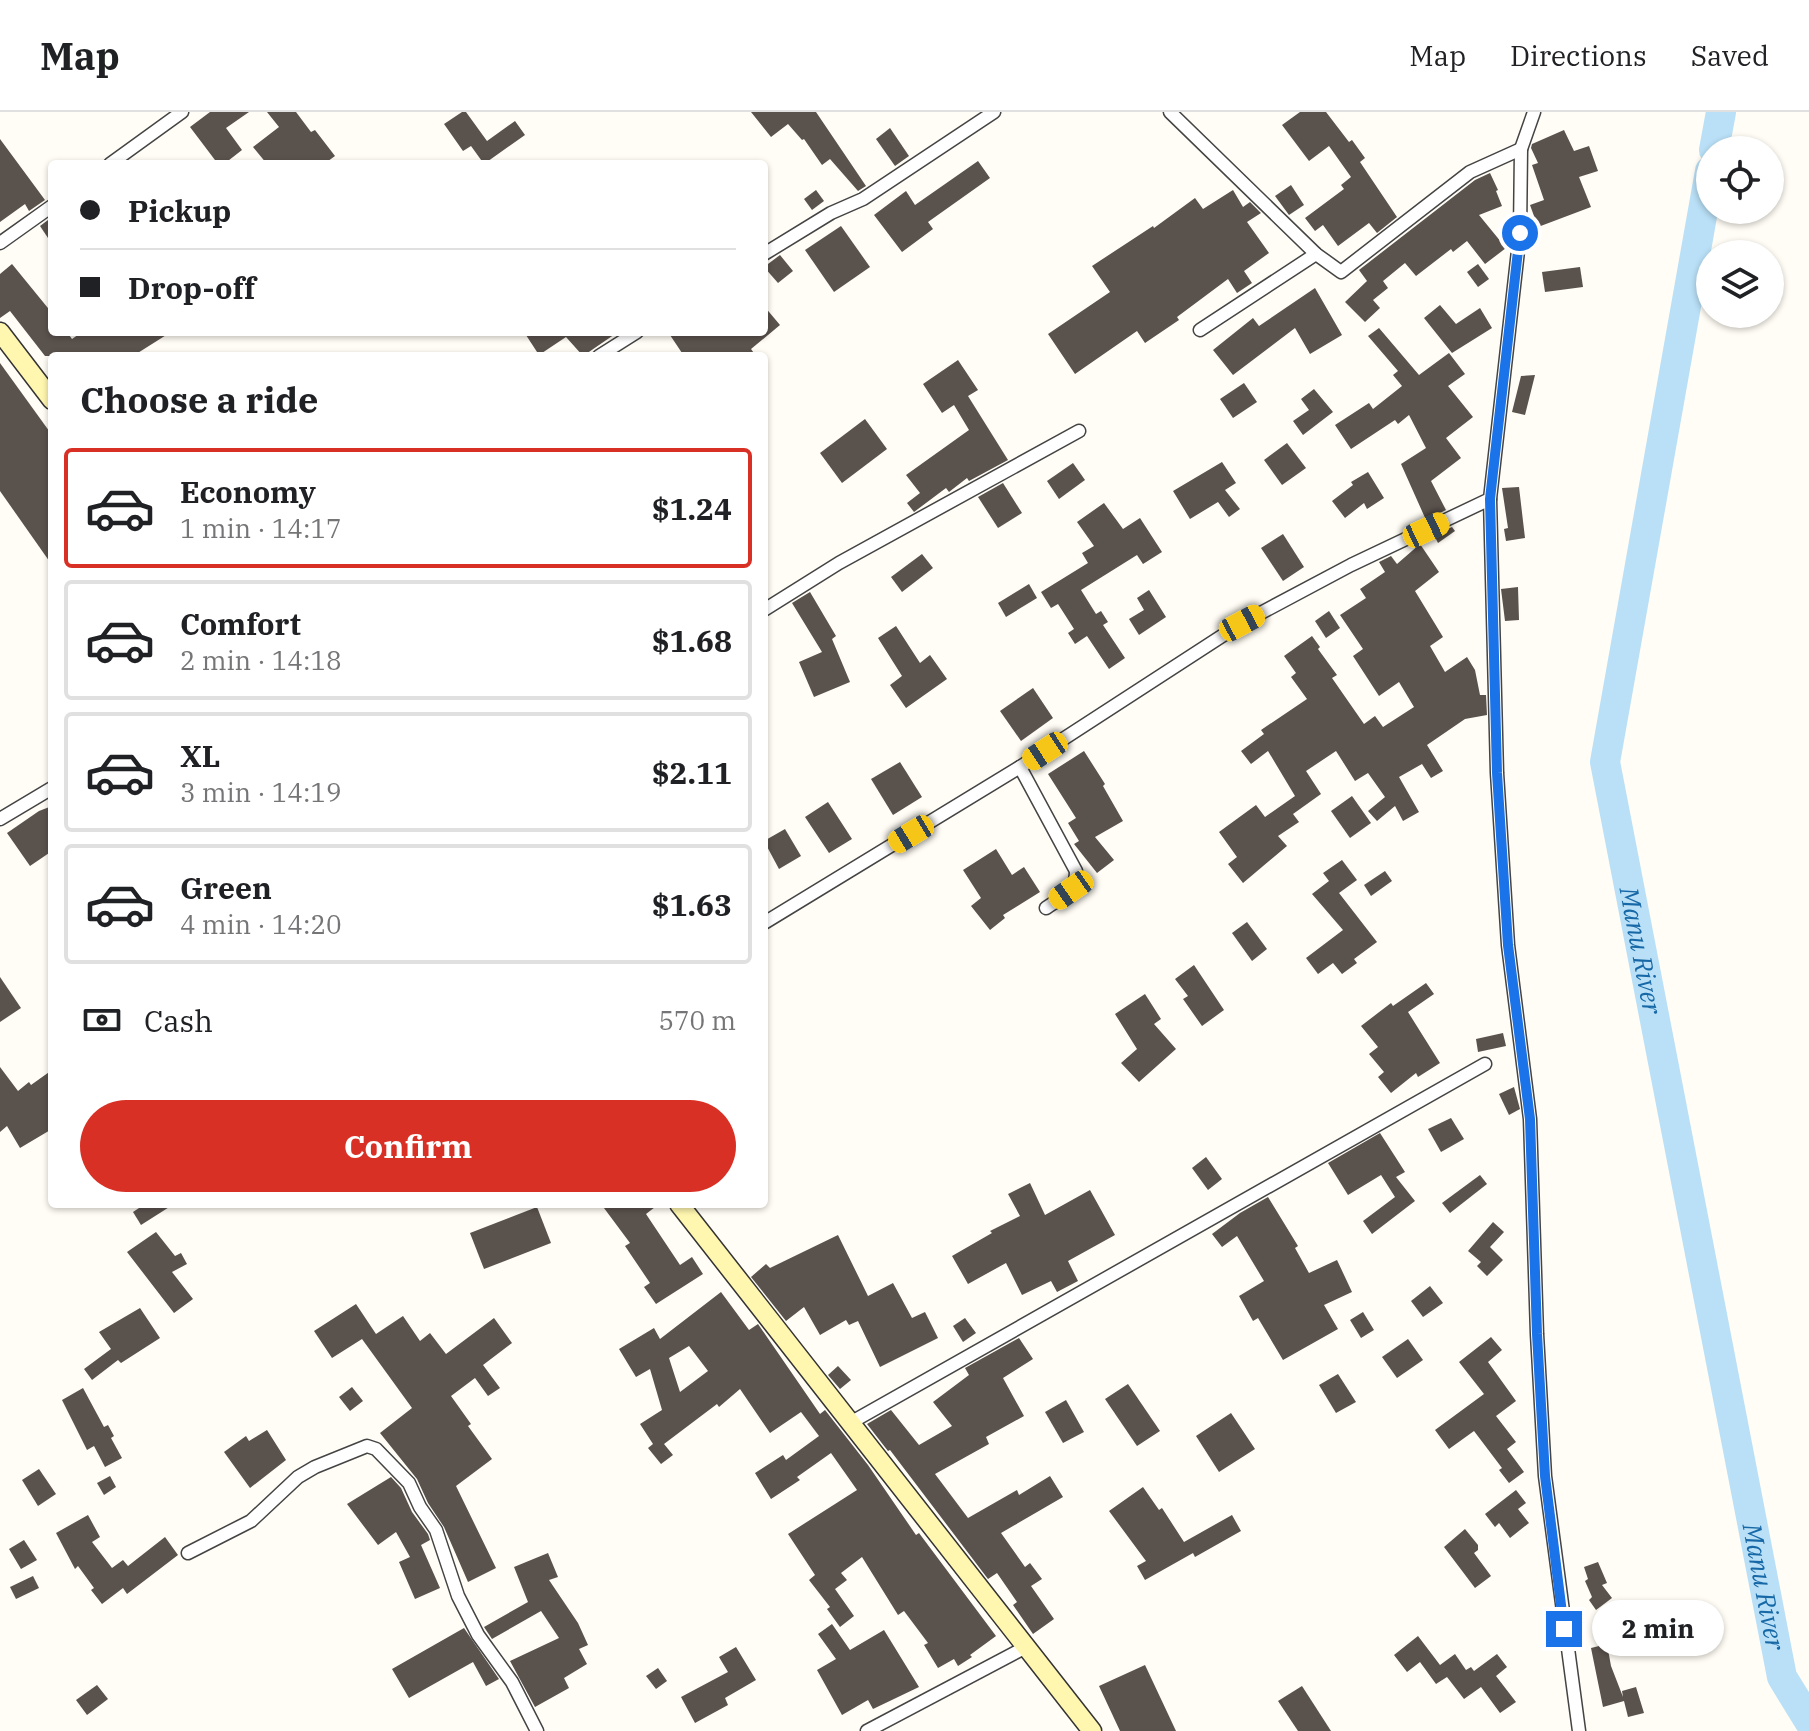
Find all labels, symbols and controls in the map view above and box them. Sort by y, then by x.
text: Map [40,31,120,80]
text: Map [1409,37,1466,74]
text: Directions [1510,37,1647,74]
text: Saved [1691,37,1769,74]
map controls [1696,136,1784,328]
button: locate [1696,136,1784,224]
text: Pickup [128,191,231,230]
route start [1502,215,1538,251]
button: layers [1696,240,1784,328]
text: Drop-off [128,268,256,307]
text: Choose a ride [80,376,319,423]
icon: car [84,472,156,544]
text: Economy [180,472,316,511]
text: $1.24 [652,489,732,528]
car [1399,509,1453,551]
text: 1 min · 14:17 [180,511,342,545]
car [1215,601,1269,645]
icon: car [84,604,156,676]
text: Comfort [180,604,301,643]
text: $1.68 [652,621,732,660]
text: 2 min · 14:18 [180,643,342,677]
car [1018,728,1072,774]
icon: car [84,736,156,808]
text: XL [180,736,220,775]
text: $2.11 [652,753,732,792]
text: 3 min · 14:19 [180,775,342,809]
car [884,811,938,857]
car [1044,866,1098,914]
icon: car [84,868,156,940]
text: Green [180,868,272,907]
water label: Manu River [1612,883,1670,1017]
text: $1.63 [652,885,732,924]
text: 4 min · 14:20 [180,907,342,941]
icon: cash [80,998,124,1042]
text: Cash [144,1001,213,1040]
text: 570 m [658,1003,736,1037]
button: Confirm [80,1100,736,1192]
water label: Manu River [1735,1519,1794,1653]
callout: 2 min [1592,1601,1724,1657]
route end [1546,1611,1582,1647]
text: 2 min [1622,1611,1694,1645]

